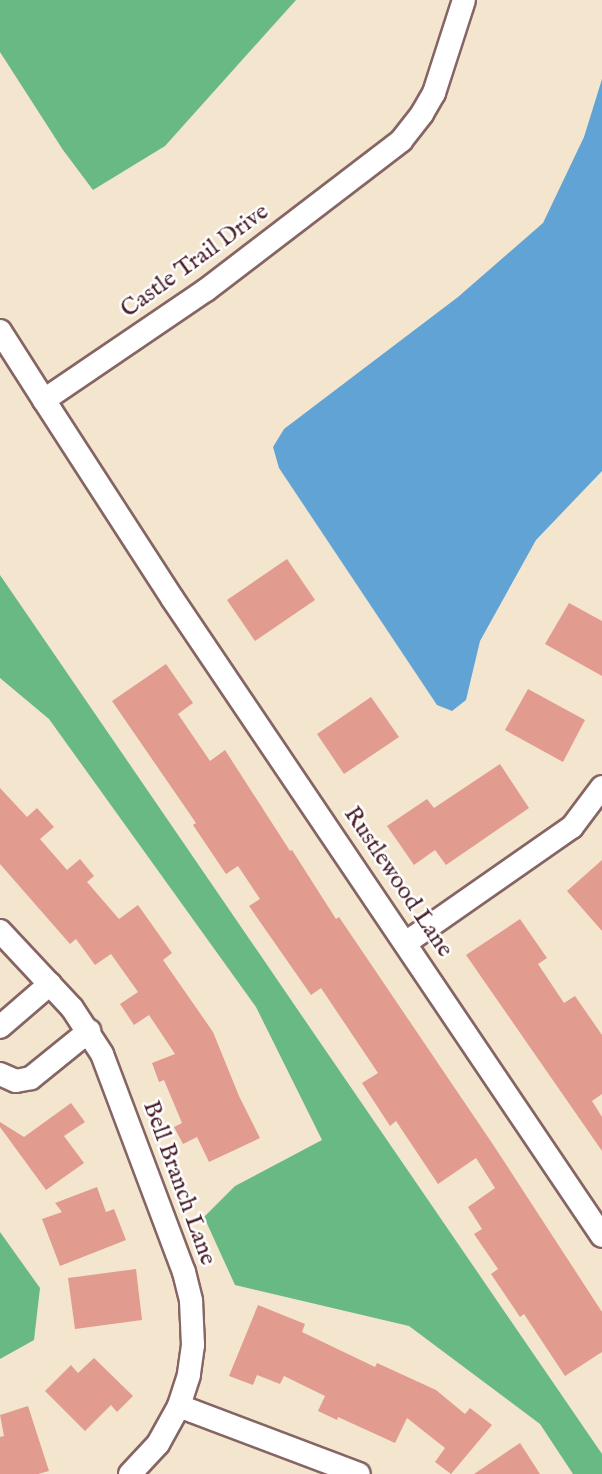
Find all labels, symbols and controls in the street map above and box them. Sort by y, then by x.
street label: Castle Trail Drive [115,198,275,324]
street label: Rustlewood Lane [337,801,459,963]
street label: Bell Branch Lane [136,1097,222,1269]

